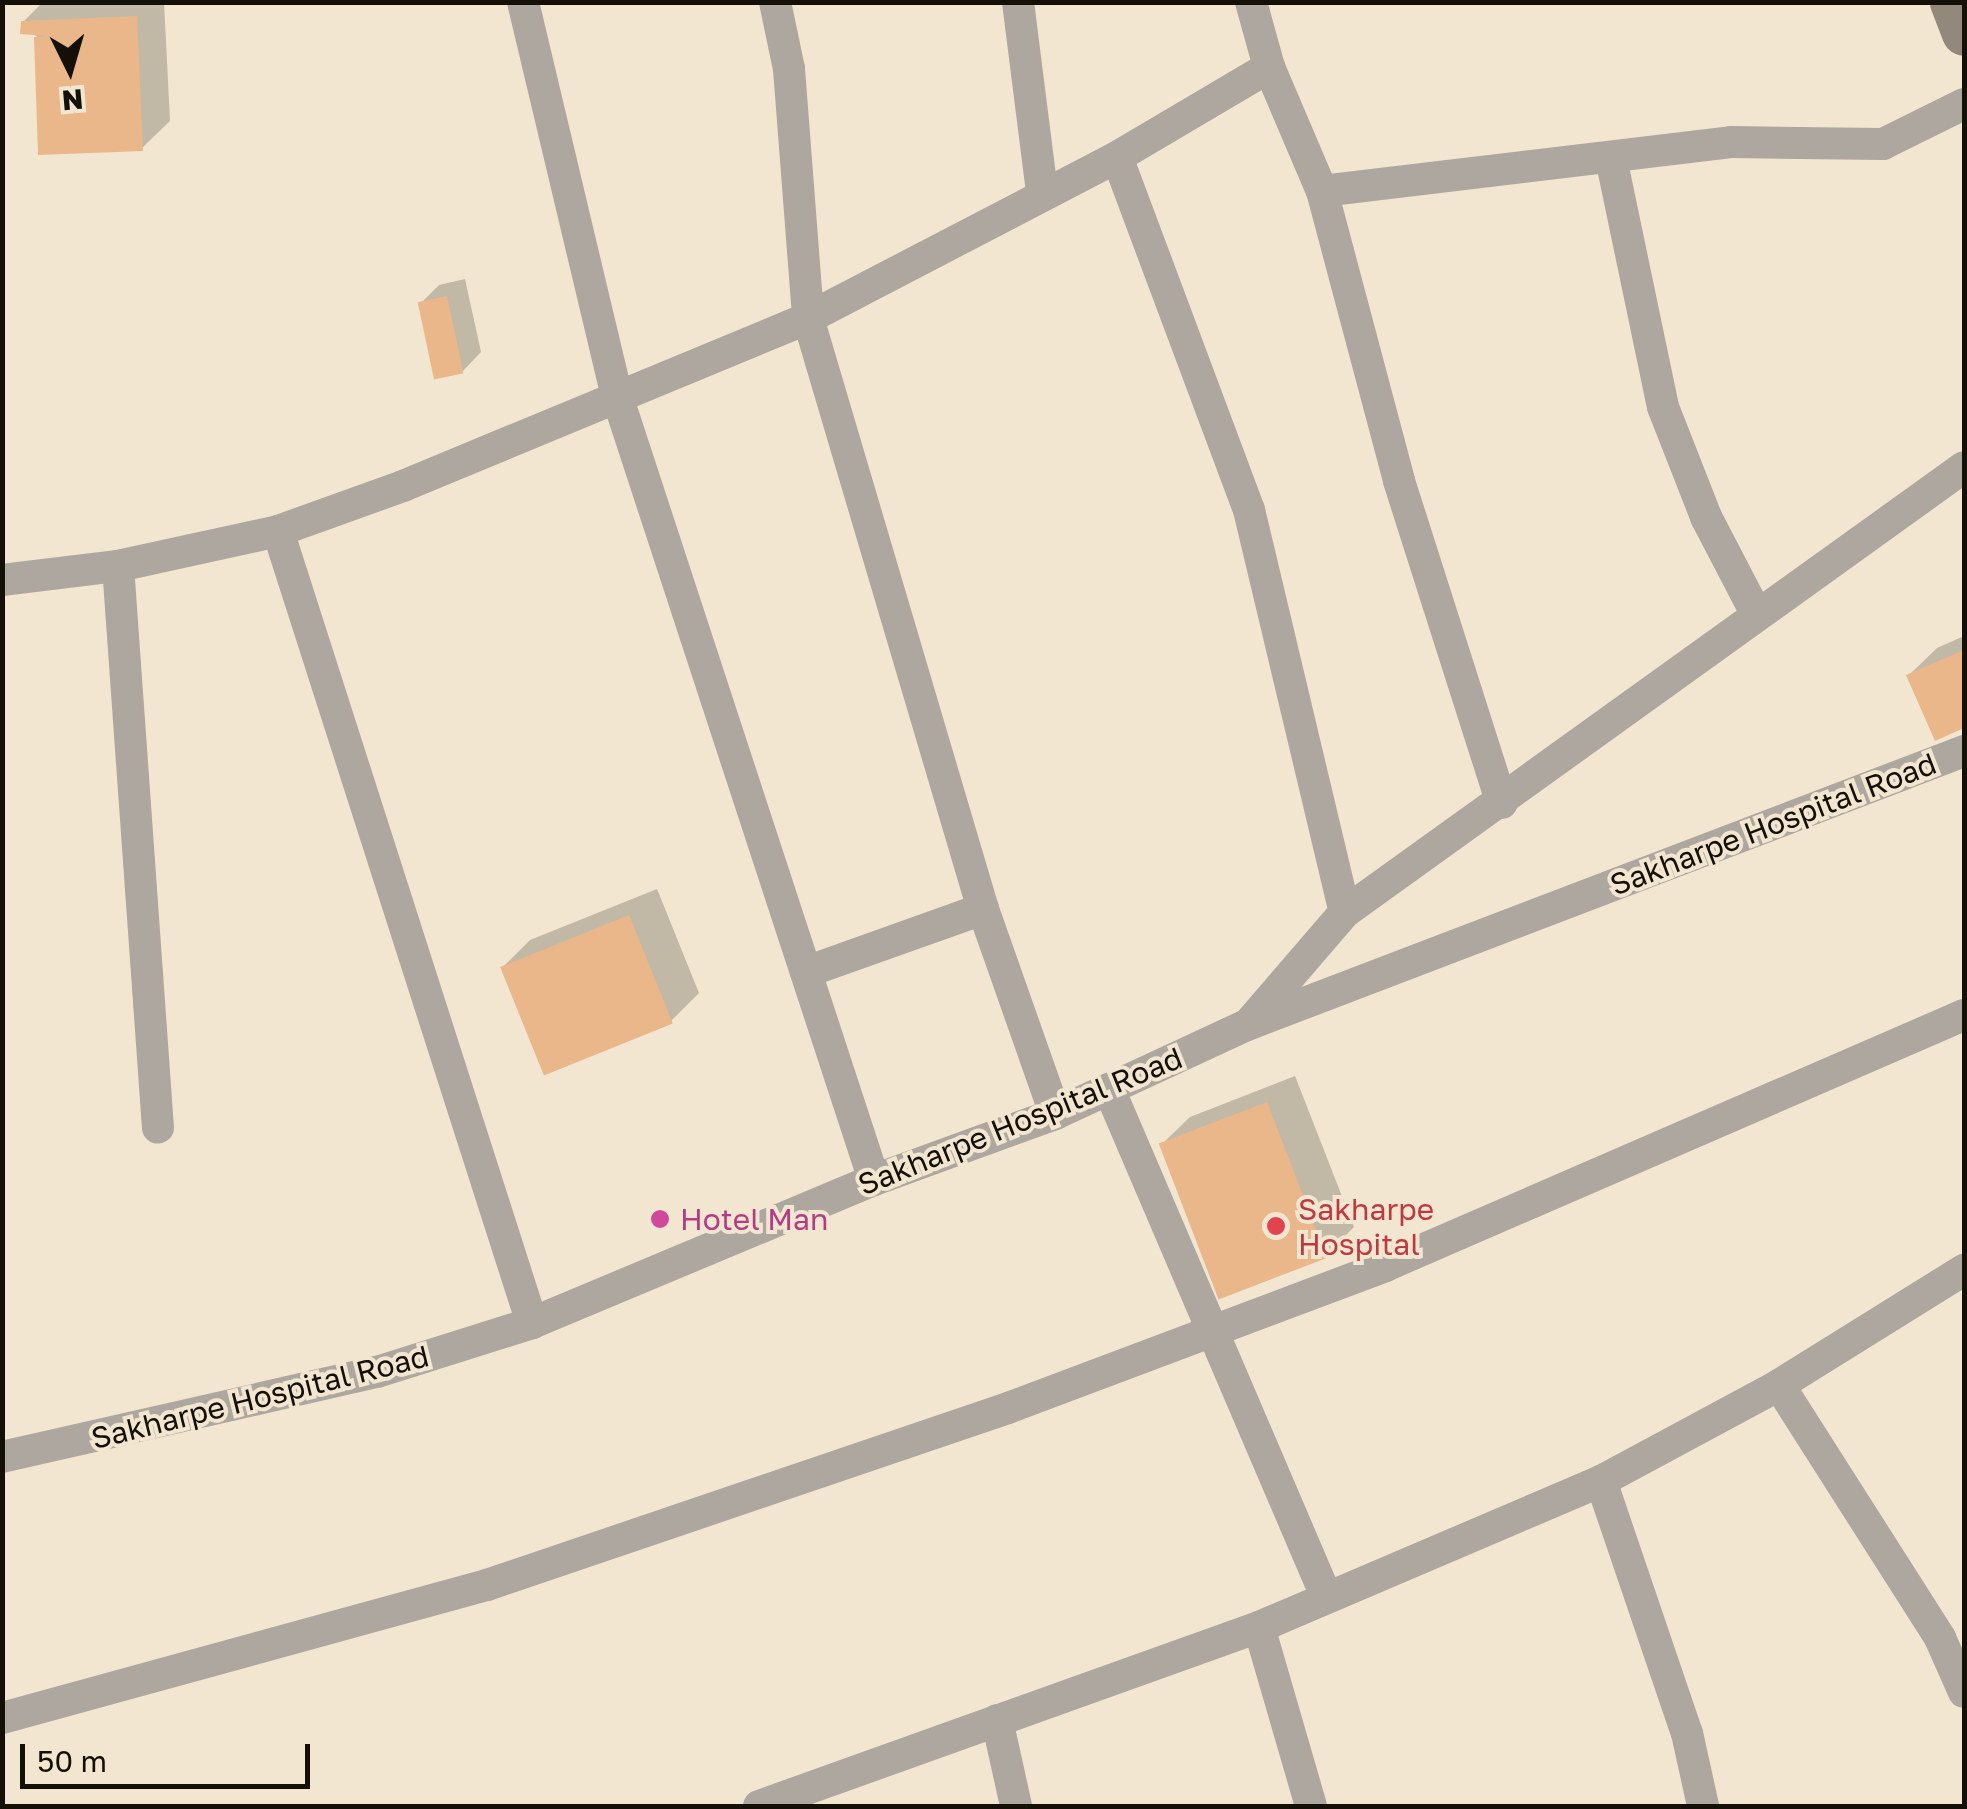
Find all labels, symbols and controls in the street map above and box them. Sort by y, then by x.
north arrow [20,20,120,120]
text: N [61,83,85,118]
street label: Sakharpe Hospital Road [1605,745,1941,903]
street label: Sakharpe Hospital Road [853,1039,1187,1203]
place label: Sakharpe Hospital [1298,1191,1434,1262]
place label: Hotel Man [680,1201,828,1237]
marker: Hotel Man [649,1208,671,1230]
marker: Sakharpe Hospital [1263,1213,1289,1239]
street label: Sakharpe Hospital Road [88,1338,432,1456]
scale bar [25,1724,315,1786]
text: 50 m [37,1743,107,1779]

